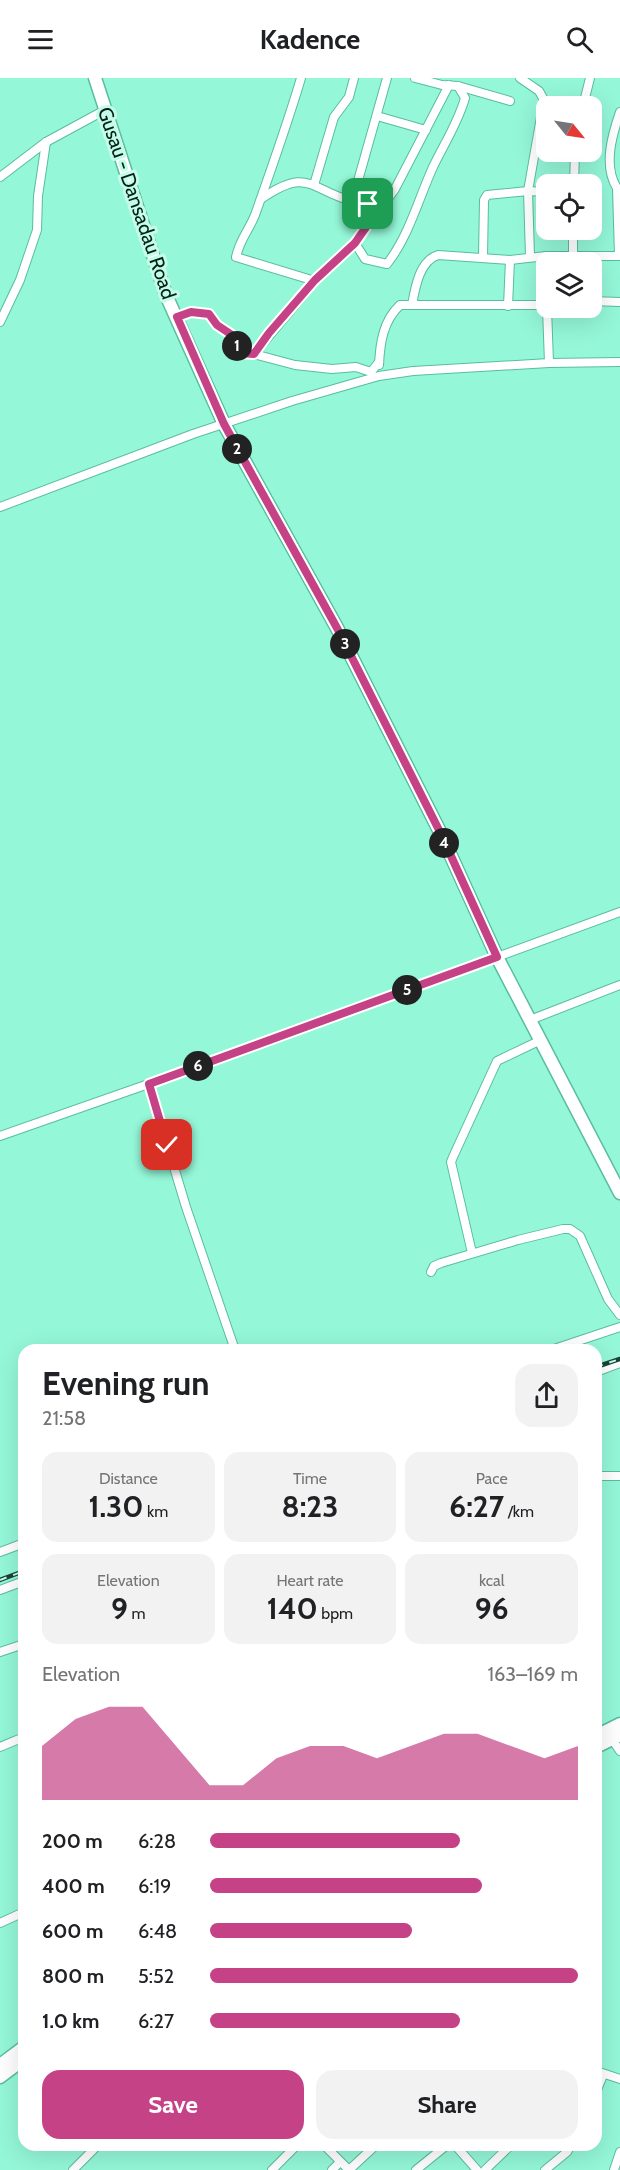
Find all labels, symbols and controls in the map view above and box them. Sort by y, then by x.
icon: menu [24,23,57,56]
text: Kadence [260,23,360,56]
icon: search [563,23,596,56]
north arrow [536,96,602,162]
map controls [536,96,602,318]
street label: Gusau - Dansadau Road [93,104,181,302]
button: locate [536,174,602,240]
pin [342,178,393,229]
icon: arrive [351,187,384,220]
button: layers [536,252,602,318]
pin: 1 [222,331,252,361]
text: 1 [234,336,240,355]
pin: 2 [222,434,252,464]
text: 2 [233,439,241,458]
pin: 3 [330,629,360,659]
text: 3 [341,634,349,653]
pin: 4 [429,828,459,858]
text: 4 [439,833,449,852]
pin: 5 [392,975,422,1005]
text: 5 [403,980,411,999]
pin: 6 [183,1051,213,1081]
text: 6 [194,1056,203,1075]
pin [141,1119,192,1170]
icon: check [150,1128,183,1161]
text: Evening run [42,1363,209,1403]
button: share [515,1364,578,1427]
text: 21:58 [42,1406,86,1430]
text: Distance [99,1469,158,1488]
text: Time [293,1469,327,1488]
text: Pace [476,1469,508,1488]
text: 1.30 [88,1488,143,1525]
text: 8:23 [282,1488,338,1525]
text: 6:27 [449,1488,504,1525]
text: km [143,1502,168,1521]
text: /km [504,1502,534,1521]
text: Elevation [97,1571,160,1590]
text: Heart rate [277,1571,343,1590]
text: kcal [479,1571,504,1590]
text: 9 [111,1590,128,1627]
text: 140 [267,1590,318,1627]
text: 96 [475,1590,509,1627]
text: m [128,1604,146,1623]
text: bpm [318,1604,353,1623]
text: Elevation [42,1662,120,1686]
text: 163–169 m [487,1662,578,1686]
text: 200 m [42,1829,103,1853]
text: 6:28 [138,1829,176,1853]
text: 400 m [42,1874,105,1898]
text: 6:19 [138,1874,171,1898]
text: 600 m [42,1919,103,1943]
text: 6:48 [138,1919,177,1943]
text: 800 m [42,1964,104,1988]
text: 5:52 [138,1964,174,1988]
text: 1.0 km [42,2009,99,2033]
text: 6:27 [138,2009,174,2033]
button: Save [42,2070,304,2139]
button: Share [316,2070,578,2139]

